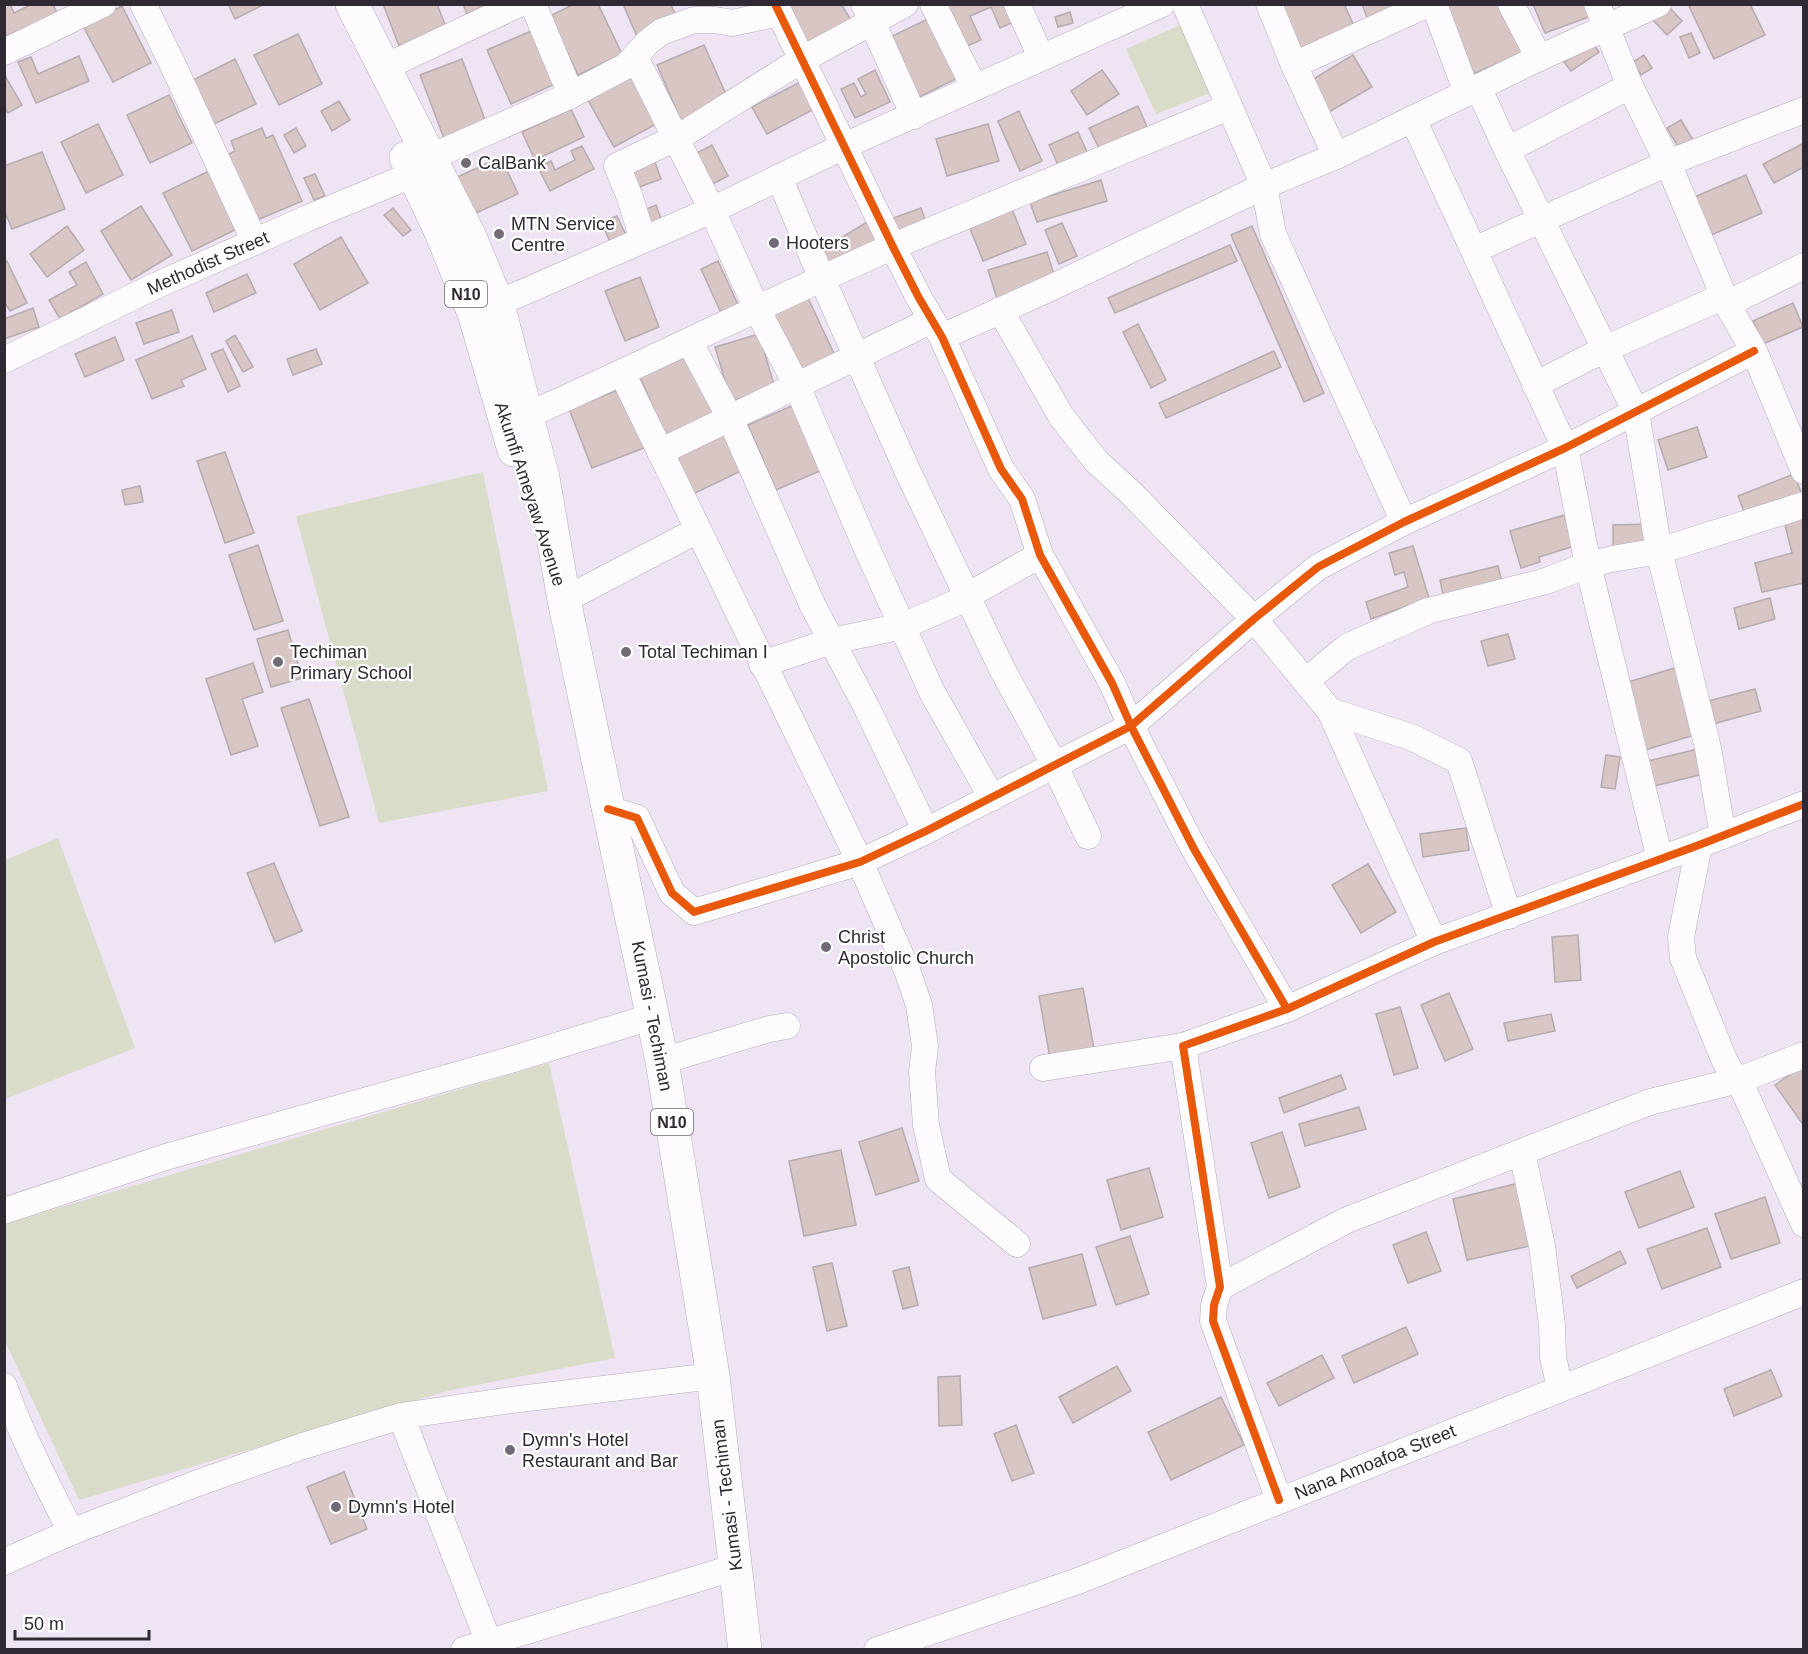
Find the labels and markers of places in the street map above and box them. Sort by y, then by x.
place label: CalBank [478,153,547,173]
marker: CalBank [459,156,473,170]
place label: MTN Service Centre [511,214,615,255]
marker: MTN Service Centre [492,227,506,241]
place label: Hooters [786,233,849,253]
marker: Hooters [767,236,781,250]
place label: Techiman Primary School [290,642,412,683]
place label: Total Techiman I [638,642,768,662]
marker: Total Techiman I [619,645,633,659]
marker: Techiman Primary School [271,655,285,669]
place label: Christ Apostolic Church [838,927,974,968]
marker: Christ Apostolic Church [819,940,833,954]
place label: Dymn's Hotel Restaurant and Bar [522,1430,678,1471]
marker: Dymn's Hotel Restaurant and Bar [503,1443,517,1457]
place label: Dymn's Hotel [348,1497,454,1517]
marker: Dymn's Hotel [329,1500,343,1514]

